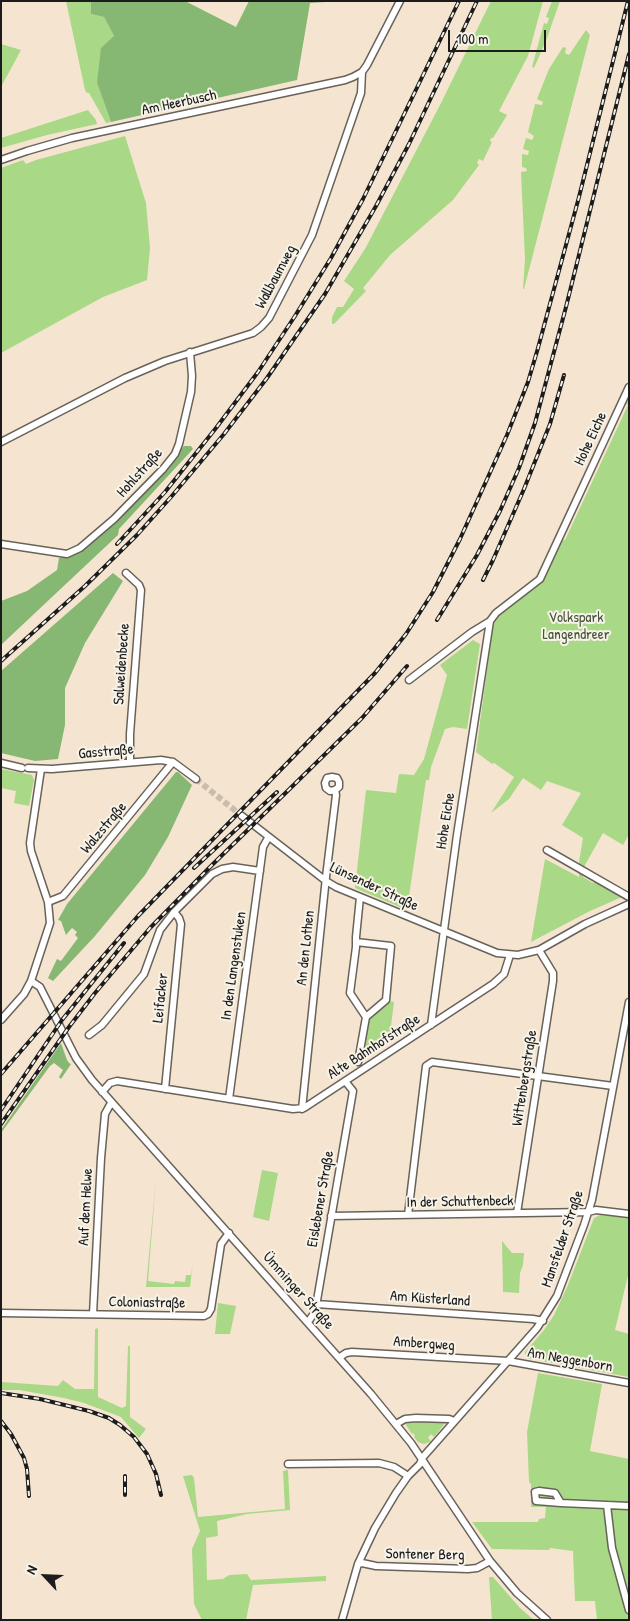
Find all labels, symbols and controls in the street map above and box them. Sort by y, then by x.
scale bar [450,20,548,52]
text: 100 m [456,28,489,49]
street label: Am Heerbusch [140,86,218,120]
street label: Wallbaumweg [252,242,300,312]
street label: Hohe Eiche [571,409,611,469]
street label: Hohlstraße [113,445,167,501]
park label: Volkspark Langendreer [542,609,610,644]
street label: Salweidenbecke [110,623,134,705]
street label: Gasstraße [78,741,134,763]
street label: Hohe Eiche [433,792,459,850]
street label: Walzstraße [77,798,131,858]
street label: Lünsender Straße [327,859,421,915]
street label: An den Lothen [293,910,319,986]
street label: In den Langenstuken [217,911,251,1021]
street label: Leifacker [149,972,173,1024]
street label: Alte Bahnhofstraße [324,1010,424,1084]
street label: Wittenbergstraße [509,1029,541,1127]
street label: Eislebener Straße [304,1149,338,1249]
street label: Auf dem Helwe [75,1168,97,1246]
street label: Mansfelder Straße [538,1188,588,1290]
street label: In der Schuttenbeck [406,1192,514,1212]
street label: Ümminger Straße [258,1248,338,1334]
street label: Am Küsterland [389,1287,471,1311]
street label: Coloniastraße [108,1293,186,1313]
street label: Ambergweg [393,1333,455,1355]
street label: Am Neggenborn [526,1344,614,1376]
street label: Sontener Berg [385,1545,465,1565]
north arrow [20,1551,70,1601]
text: N [21,1562,41,1577]

